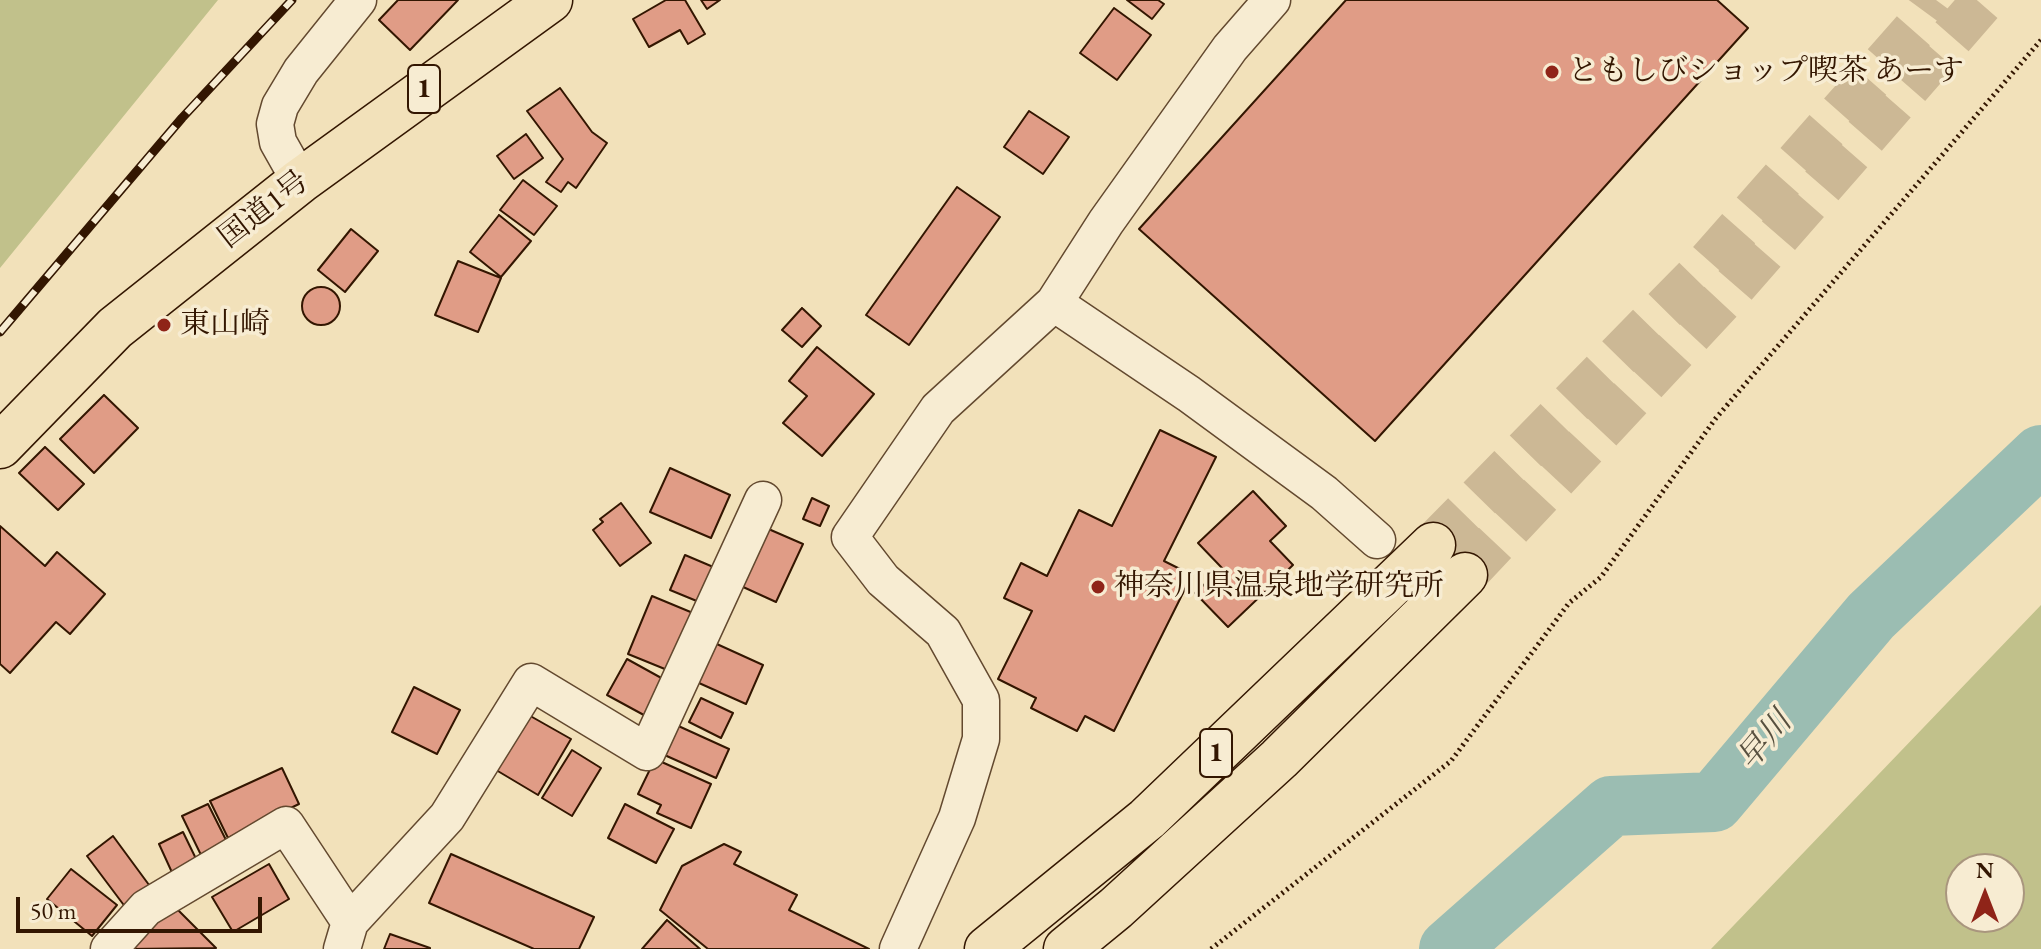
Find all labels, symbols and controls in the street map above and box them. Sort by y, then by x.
place label: ともしびショップ喫茶 あーす [1568,54,1964,90]
marker: ともしびショップ喫茶 あーす [1543,63,1561,81]
road number: 1 [408,65,440,113]
street label: 国道1号 [212,164,316,256]
place label: 東山崎 [180,307,270,343]
marker: 東山崎 [155,316,173,334]
place label: 神奈川県温泉地学研究所 [1114,569,1444,605]
marker: 神奈川県温泉地学研究所 [1089,578,1107,596]
water label: 早川 [1730,704,1800,778]
road number: 1 [1200,729,1232,777]
north arrow [1945,853,2025,933]
text: N [1976,856,1994,885]
scale bar [20,881,266,931]
text: 50 m [30,895,77,926]

